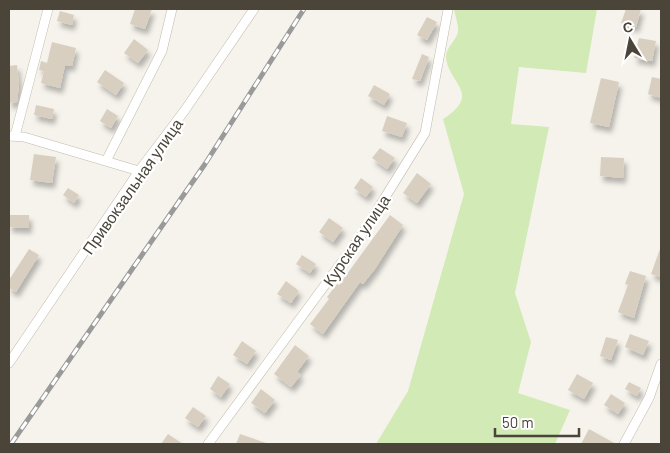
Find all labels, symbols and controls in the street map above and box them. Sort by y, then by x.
north arrow [605,15,655,65]
text: С [621,17,634,36]
street label: Привокзальная улица [78,114,186,257]
street label: Курская улица [318,191,394,289]
scale bar [495,406,579,438]
text: 50 m [502,413,534,431]

